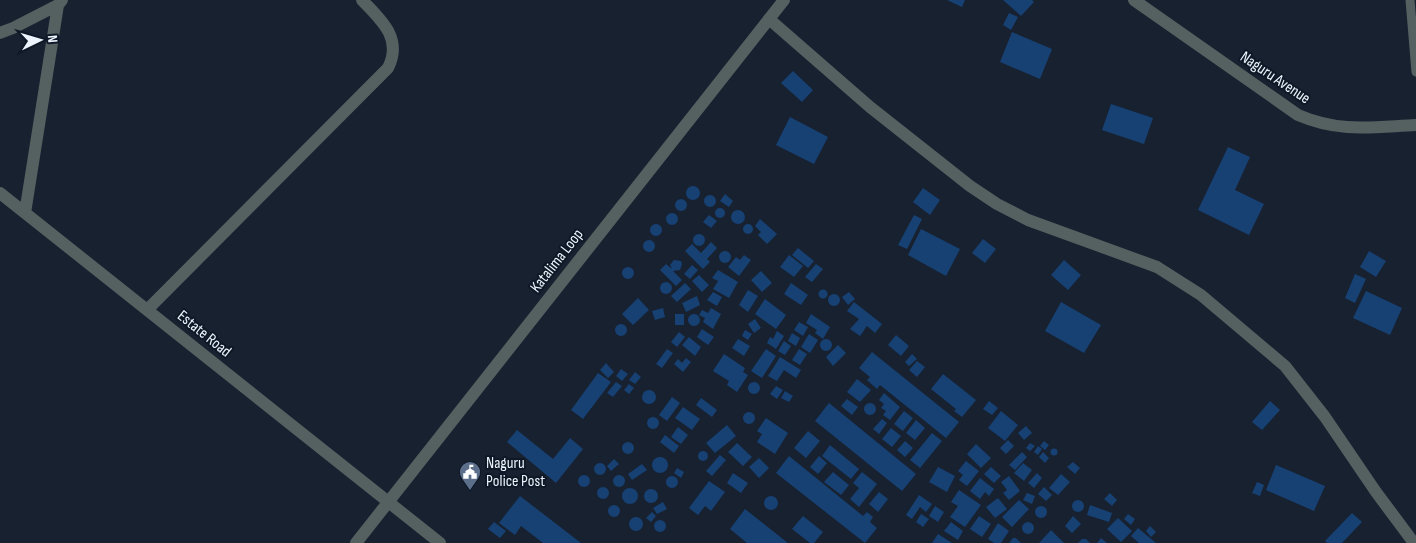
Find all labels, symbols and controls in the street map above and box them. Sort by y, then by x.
north arrow [15,15,65,65]
text: N [44,34,61,43]
street label: Naguru Avenue [1236,48,1314,108]
street label: Katalima Loop [526,226,588,296]
street label: Estate Road [173,307,235,361]
place label: Naguru Police Post [486,454,545,491]
public building icon: Naguru Police Post [458,460,482,491]

